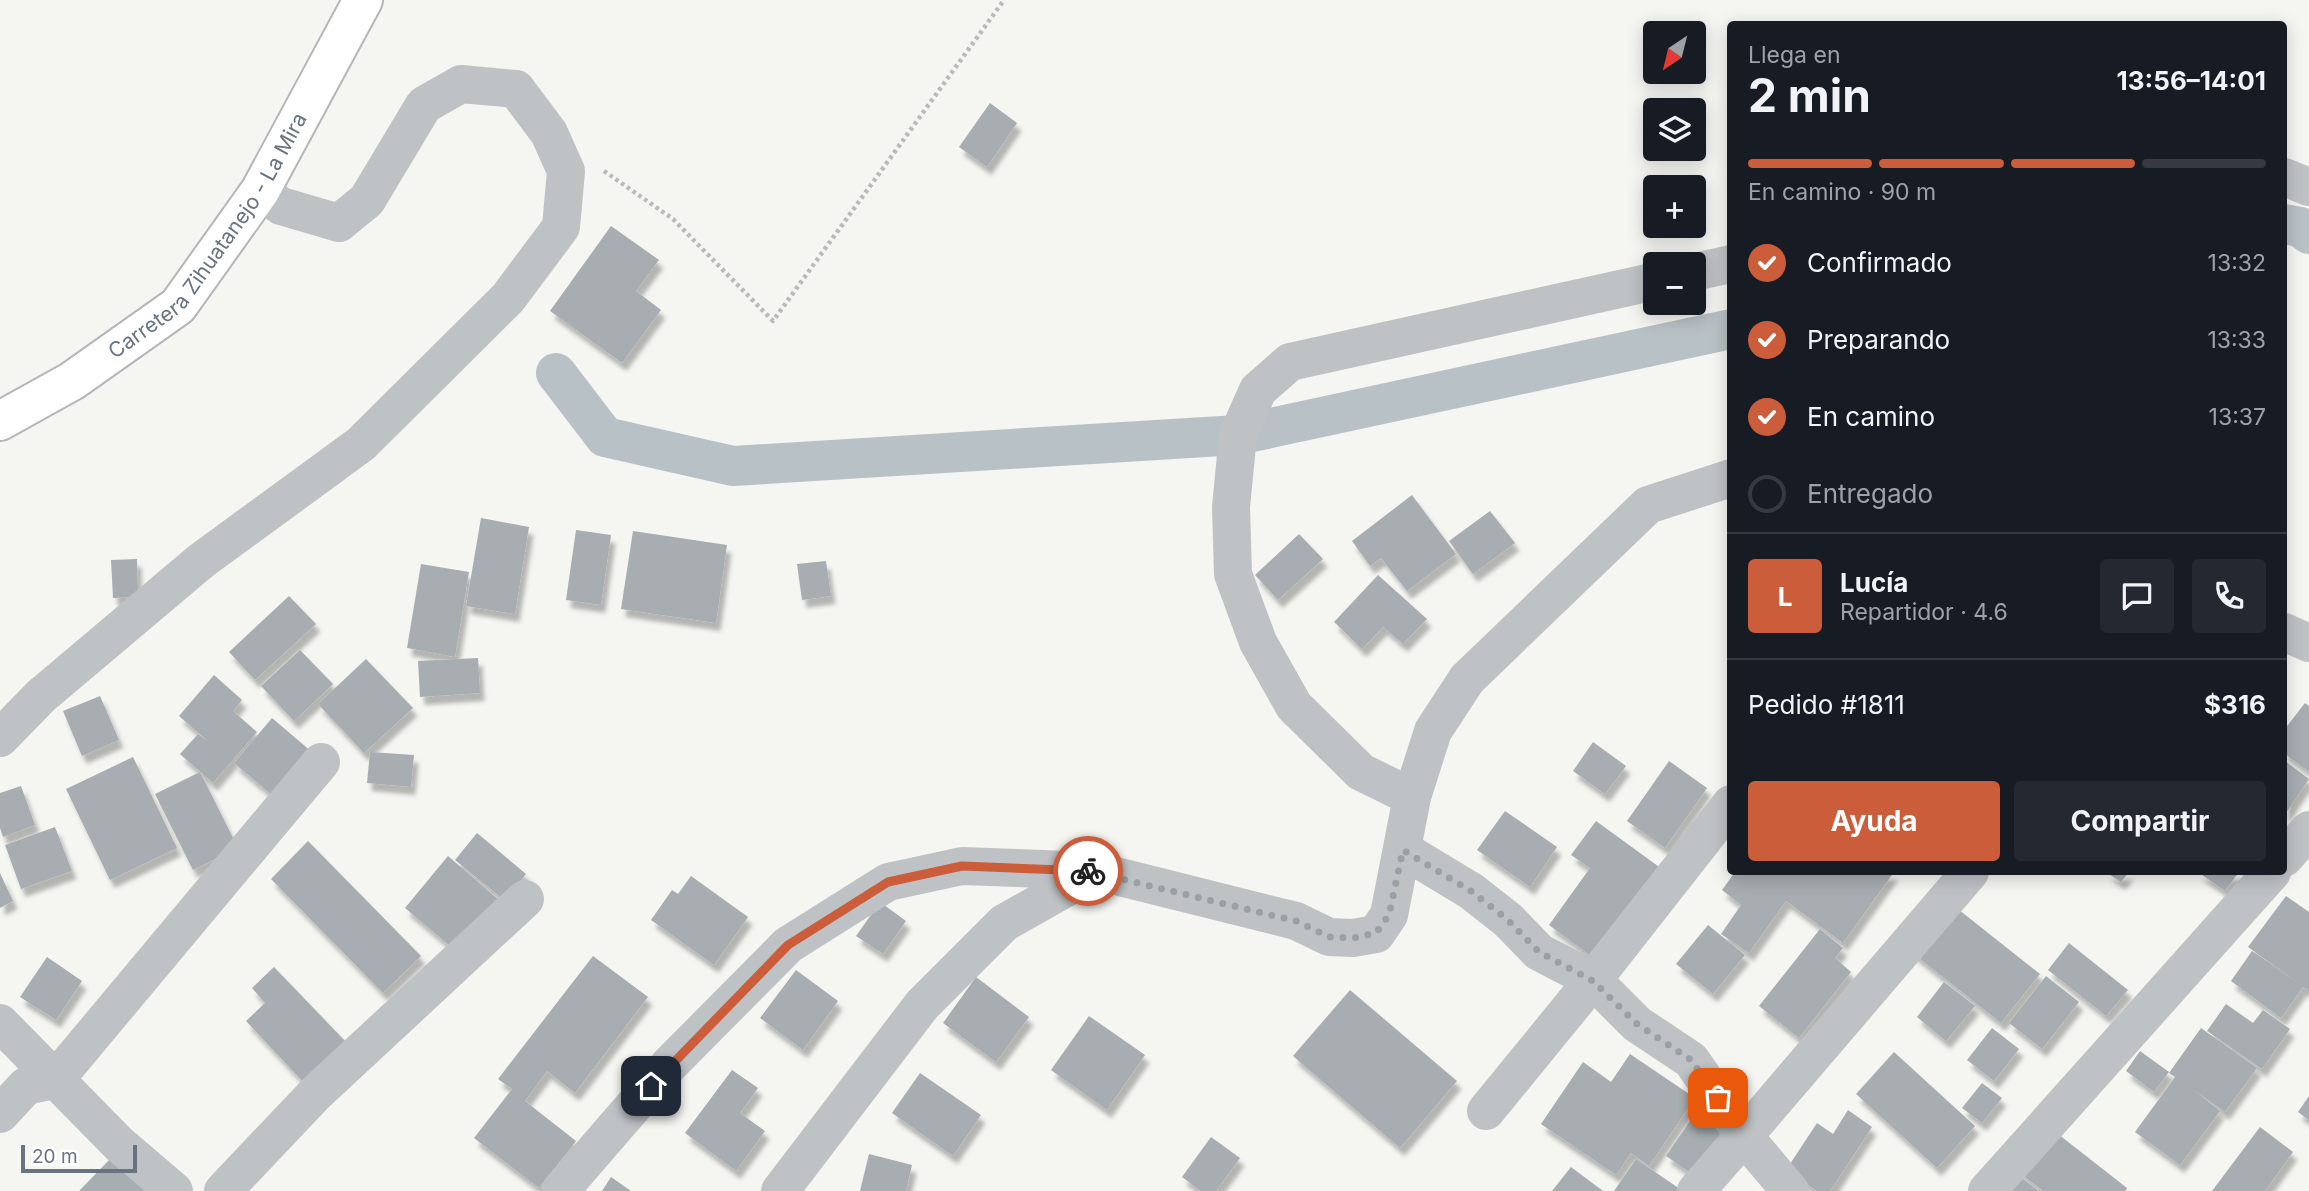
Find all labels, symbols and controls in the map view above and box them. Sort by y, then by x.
north arrow [1643,21,1706,84]
map controls [1643,21,1706,315]
text: Llega en [1748,41,1840,69]
text: 13:56–14:01 [2117,65,2266,96]
text: 2 min [1748,67,1871,123]
button: layers [1643,98,1706,161]
street label: Carretera Zihuatanejo - La Mira [103,108,312,363]
button: + [1643,175,1706,238]
text: En camino · 90 m [1748,178,1936,206]
icon: check [1748,244,1786,282]
text: Confirmado [1807,247,1952,278]
text: 13:32 [2208,249,2266,277]
button: − [1643,252,1706,315]
icon: check [1748,321,1786,359]
text: Preparando [1807,324,1950,355]
text: 13:33 [2207,326,2266,354]
icon: check [1748,398,1786,436]
text: En camino [1807,401,1935,432]
text: 13:37 [2209,403,2266,431]
text: Entregado [1807,478,1933,509]
button: chat [2100,559,2174,633]
button: phone [2192,559,2266,633]
text: Lucía [1840,567,1908,598]
text: L [1778,581,1792,612]
text: Repartidor · 4.6 [1840,598,2008,626]
text: Pedido #1811 [1748,689,1905,720]
text: $316 [2204,689,2266,720]
button: Ayuda [1748,781,2000,861]
button: Compartir [2014,781,2266,861]
courier [1053,836,1123,906]
icon: bike [1069,852,1107,890]
pin [621,1056,681,1116]
icon: home [632,1067,670,1105]
pin [1688,1068,1748,1128]
icon: bag [1699,1079,1737,1117]
scale bar [21,1142,136,1174]
text: 20 m [32,1145,78,1168]

